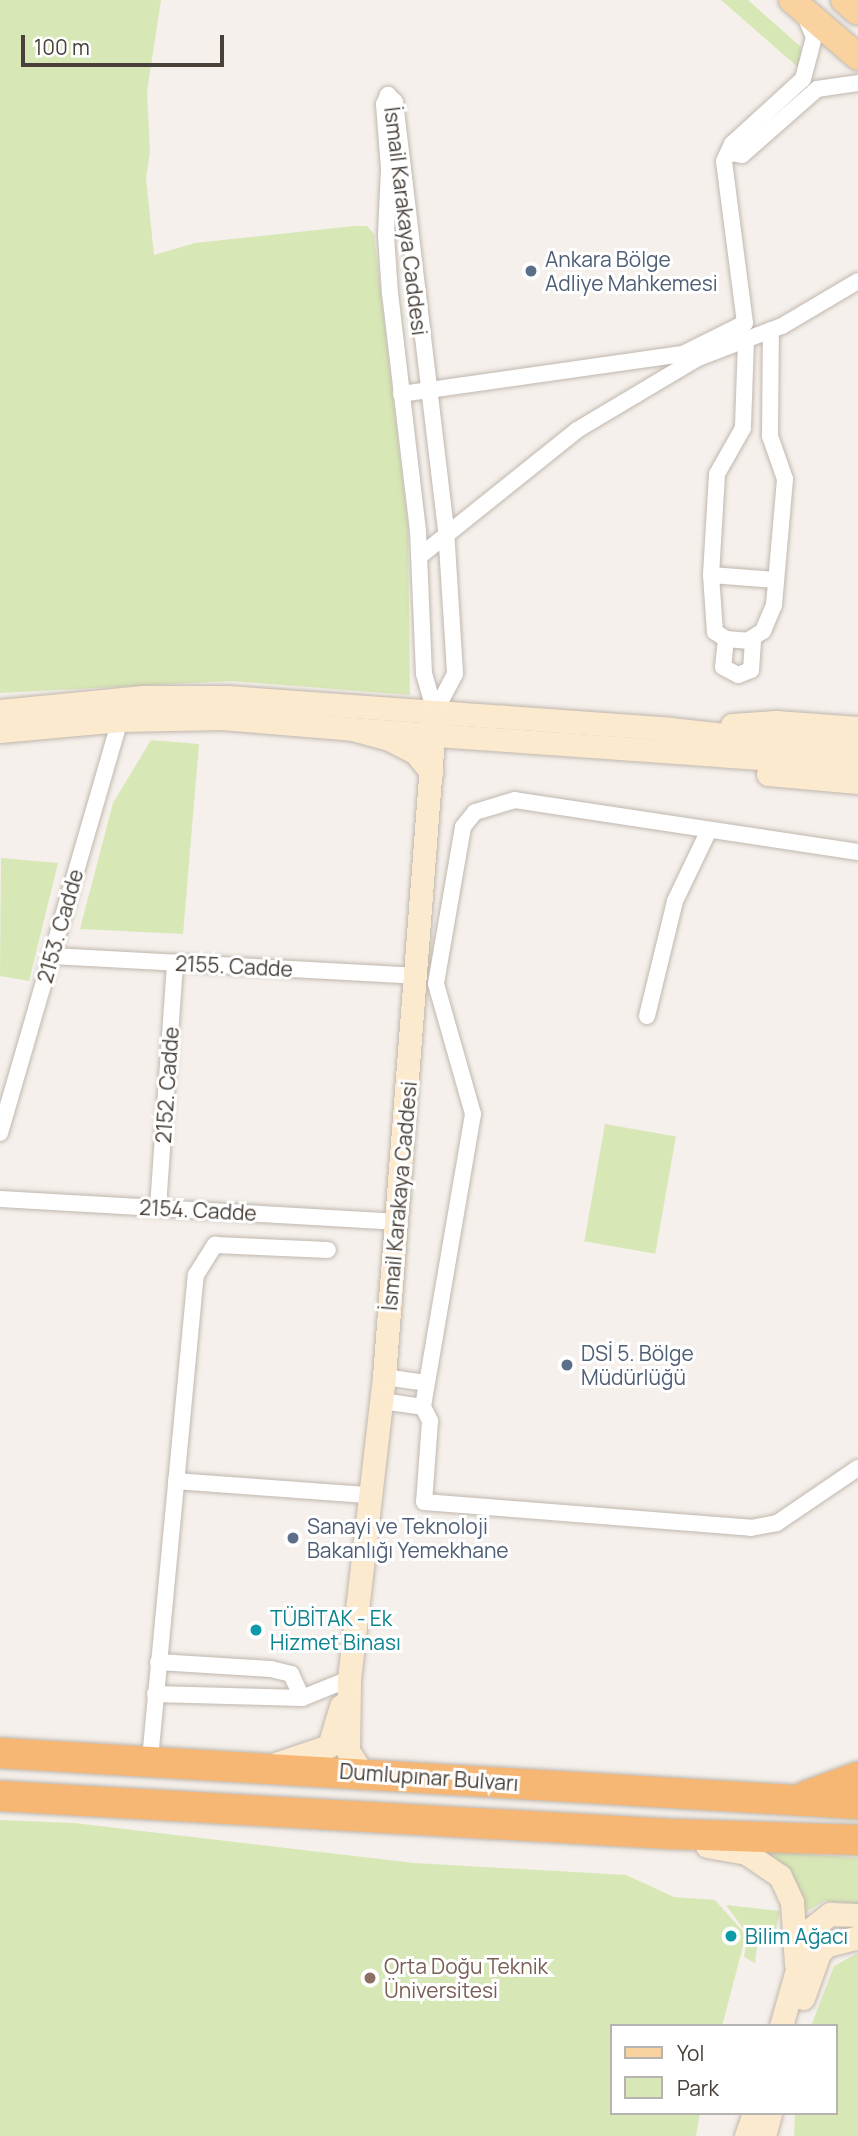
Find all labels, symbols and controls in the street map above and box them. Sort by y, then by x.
scale bar [24,21,228,65]
text: 100 m [34,33,90,61]
street label: İsmail Karakaya Caddesi [379,105,433,337]
place label: Ankara Bölge Adliye Mahkemesi [545,246,718,296]
marker: Ankara Bölge Adliye Mahkemesi [523,263,539,279]
street label: 2153. Cadde [32,866,88,986]
street label: 2155. Cadde [175,950,293,982]
street label: 2152. Cadde [150,1026,184,1144]
street label: İsmail Karakaya Caddesi [376,1080,422,1312]
street label: 2154. Cadde [139,1194,257,1226]
place label: DSİ 5. Bölge Müdürlüğü [581,1340,694,1390]
marker: DSİ 5. Bölge Müdürlüğü [559,1357,575,1373]
place label: Sanayi ve Teknoloji Bakanlığı Yemekhane [307,1513,509,1563]
marker: Sanayi ve Teknoloji Bakanlığı Yemekhane [285,1530,301,1546]
place label: TÜBİTAK - Ek Hizmet Binası [270,1605,401,1655]
marker: TÜBİTAK - Ek Hizmet Binası [248,1622,264,1638]
street label: Dumlupınar Bulvarı [339,1758,519,1796]
place label: Bilim Ağacı [745,1923,848,1949]
marker: Bilim Ağacı [723,1928,739,1944]
place label: Orta Doğu Teknik Üniversitesi [384,1953,548,2003]
marker: Orta Doğu Teknik Üniversitesi [362,1970,378,1986]
legend [610,2024,837,2115]
text: Yol [677,2039,704,2067]
text: Park [677,2074,719,2102]

